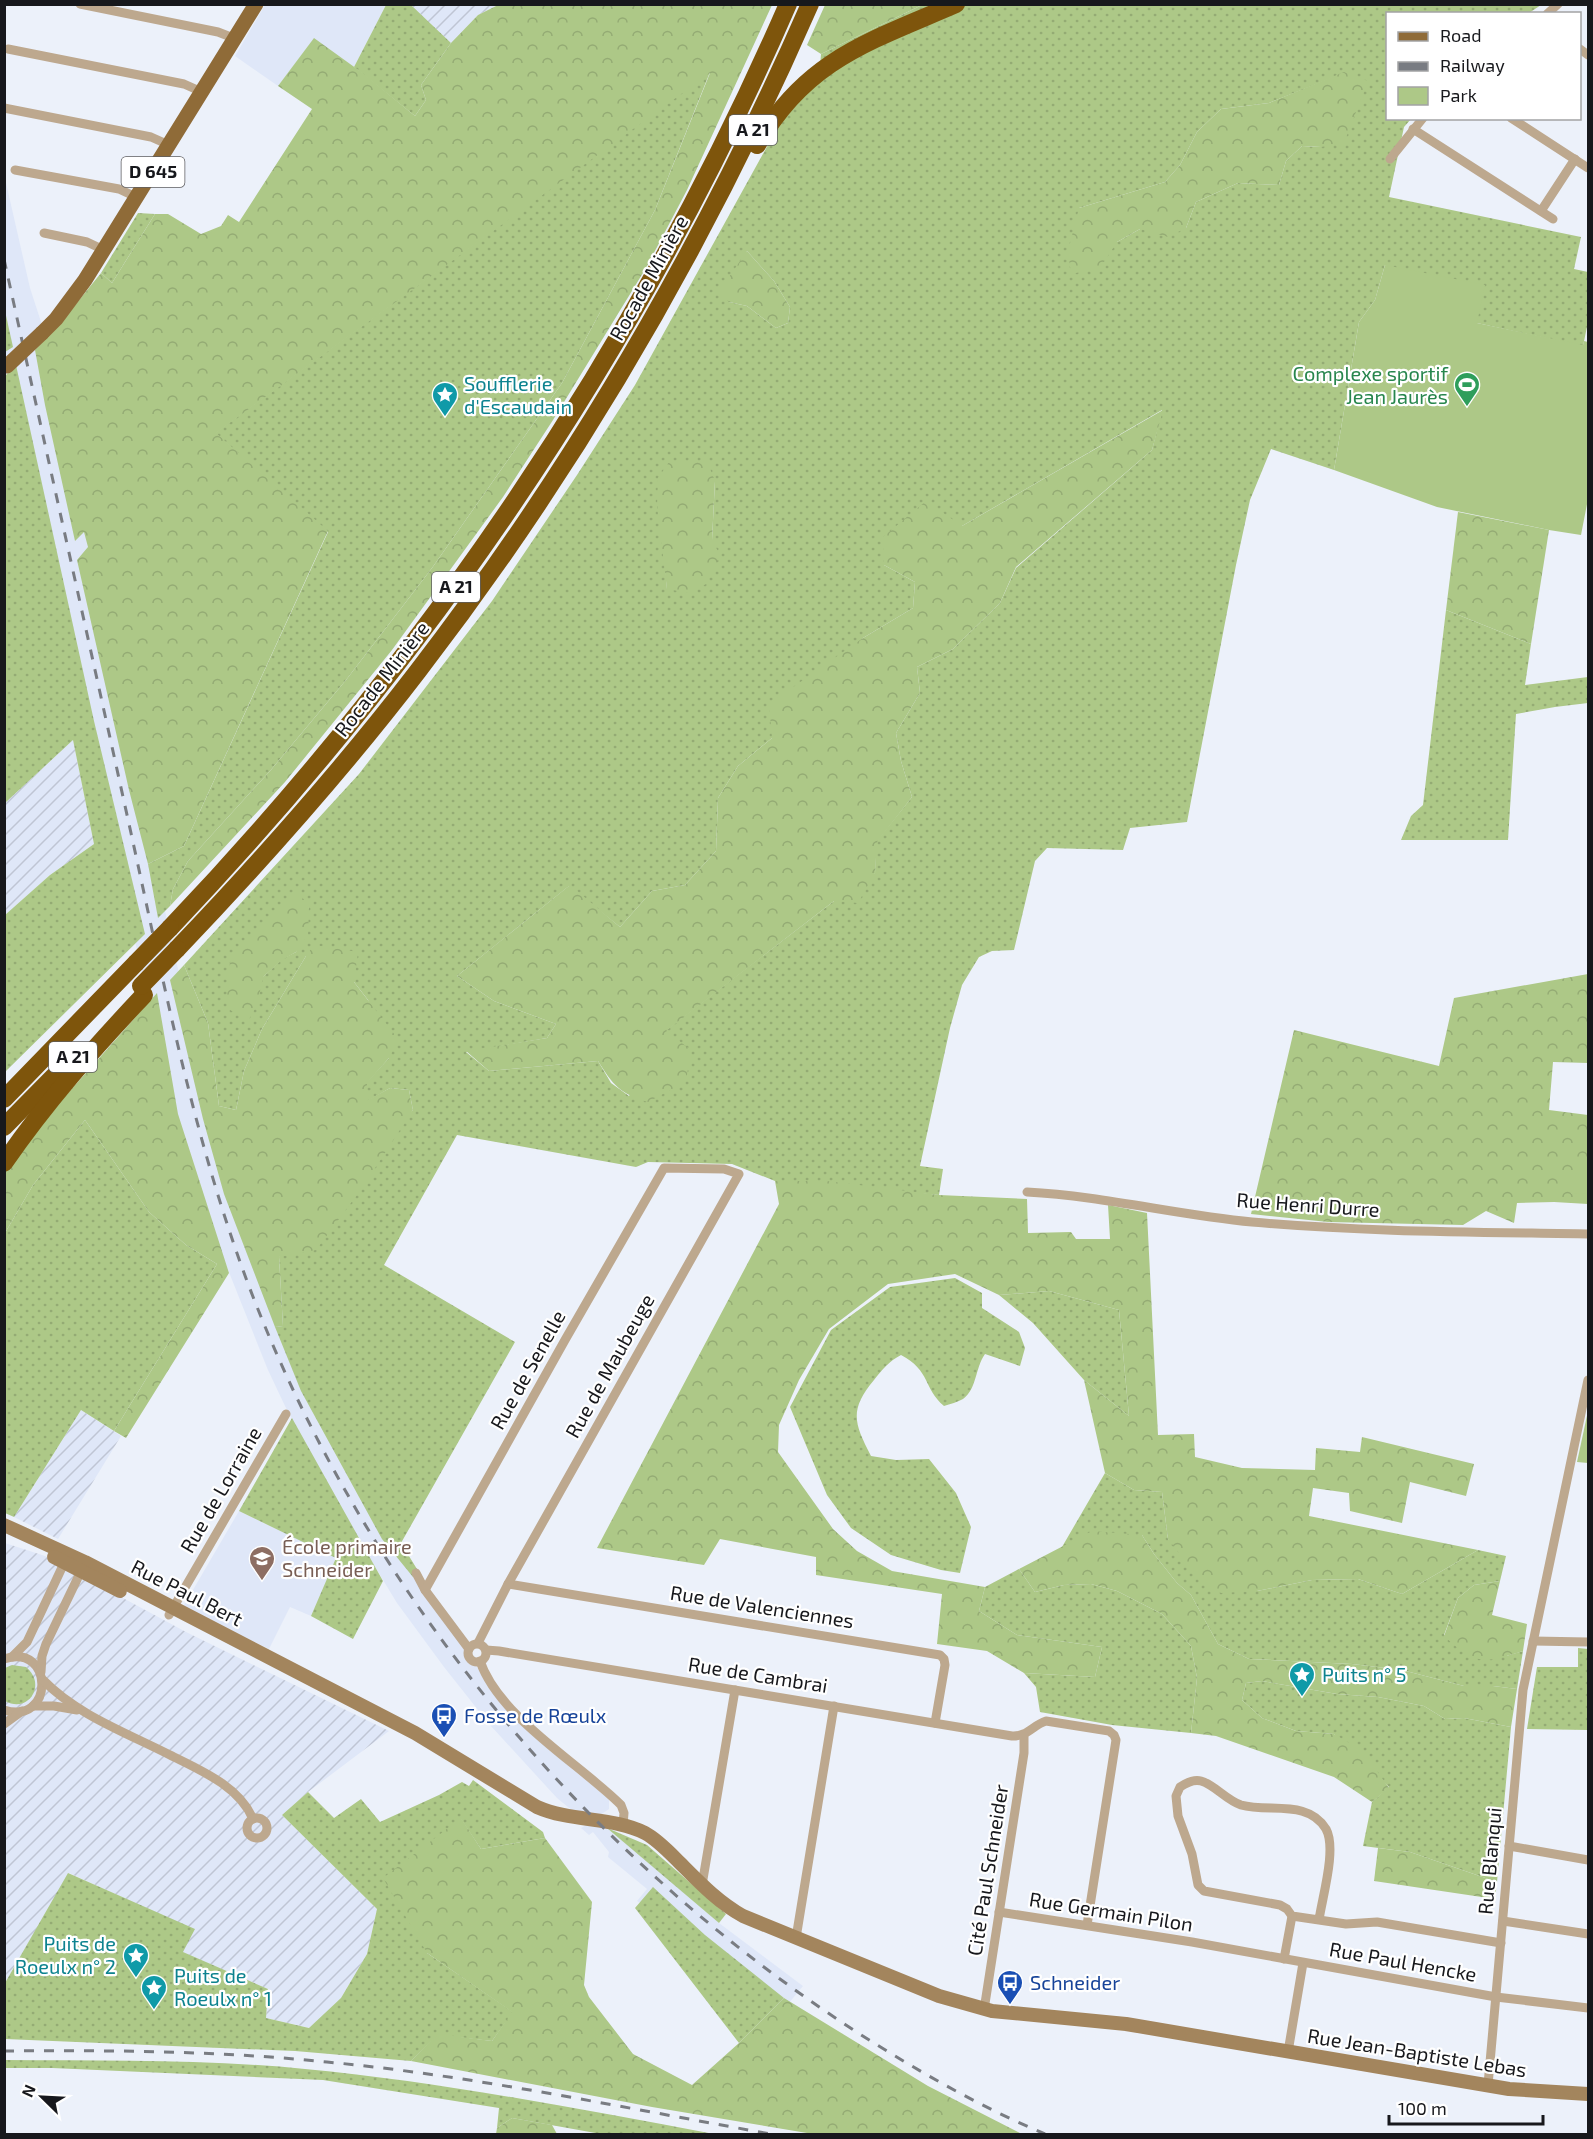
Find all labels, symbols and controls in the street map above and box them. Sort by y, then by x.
legend [1386,12,1581,120]
text: Road [1440,24,1481,46]
text: Railway [1440,54,1505,76]
text: Park [1440,84,1477,106]
road number: A 21 [729,115,777,145]
road number: D 645 [122,157,184,187]
street label: Rocade Minière [604,211,692,344]
place label: Complexe sportif Jean Jaurès [1293,361,1448,408]
sports icon: Complexe sportif Jean Jaurès [1452,370,1482,408]
place label: Soufflerie d'Escaudain [464,371,572,418]
place icon: Soufflerie d'Escaudain [430,380,460,418]
road number: A 21 [432,572,480,602]
street label: Rocade Minière [329,616,434,741]
road number: A 21 [49,1042,97,1072]
street label: Rue Henri Durre [1236,1187,1380,1221]
street label: Rue de Maubeuge [560,1289,659,1442]
street label: Rue de Senelle [484,1306,570,1433]
street label: Rue de Lorraine [174,1422,266,1557]
place label: École primaire Schneider [282,1534,412,1581]
school or university icon: École primaire Schneider [247,1544,277,1582]
street label: Rue Paul Bert [128,1554,247,1631]
street label: Rue de Valenciennes [669,1580,856,1632]
street label: Rue de Cambrai [687,1651,830,1697]
place icon: Puits n° 5 [1287,1660,1317,1698]
place label: Puits n° 5 [1322,1662,1406,1686]
bus stop icon: Fosse de Rœulx [429,1701,459,1739]
place label: Fosse de Rœulx [464,1703,607,1727]
street label: Cité Paul Schneider [962,1782,1012,1957]
street label: Rue Blanqui [1472,1806,1506,1916]
street label: Rue Germain Pilon [1028,1886,1195,1936]
place label: Puits de Roeulx n° 2 [15,1931,116,1978]
street label: Rue Paul Hencke [1328,1936,1479,1986]
place icon: Puits de Roeulx n° 2 [121,1941,151,1979]
place label: Puits de Roeulx n° 1 [174,1963,272,2010]
bus stop icon: Schneider [995,1968,1025,2006]
place label: Schneider [1030,1970,1120,1994]
place icon: Puits de Roeulx n° 1 [139,1973,169,2011]
street label: Rue Jean-Baptiste Lebas [1306,2023,1529,2081]
north arrow [12,2067,72,2127]
text: N [17,2082,39,2100]
scale bar [1389,2088,1544,2126]
text: 100 m [1398,2097,1447,2119]

